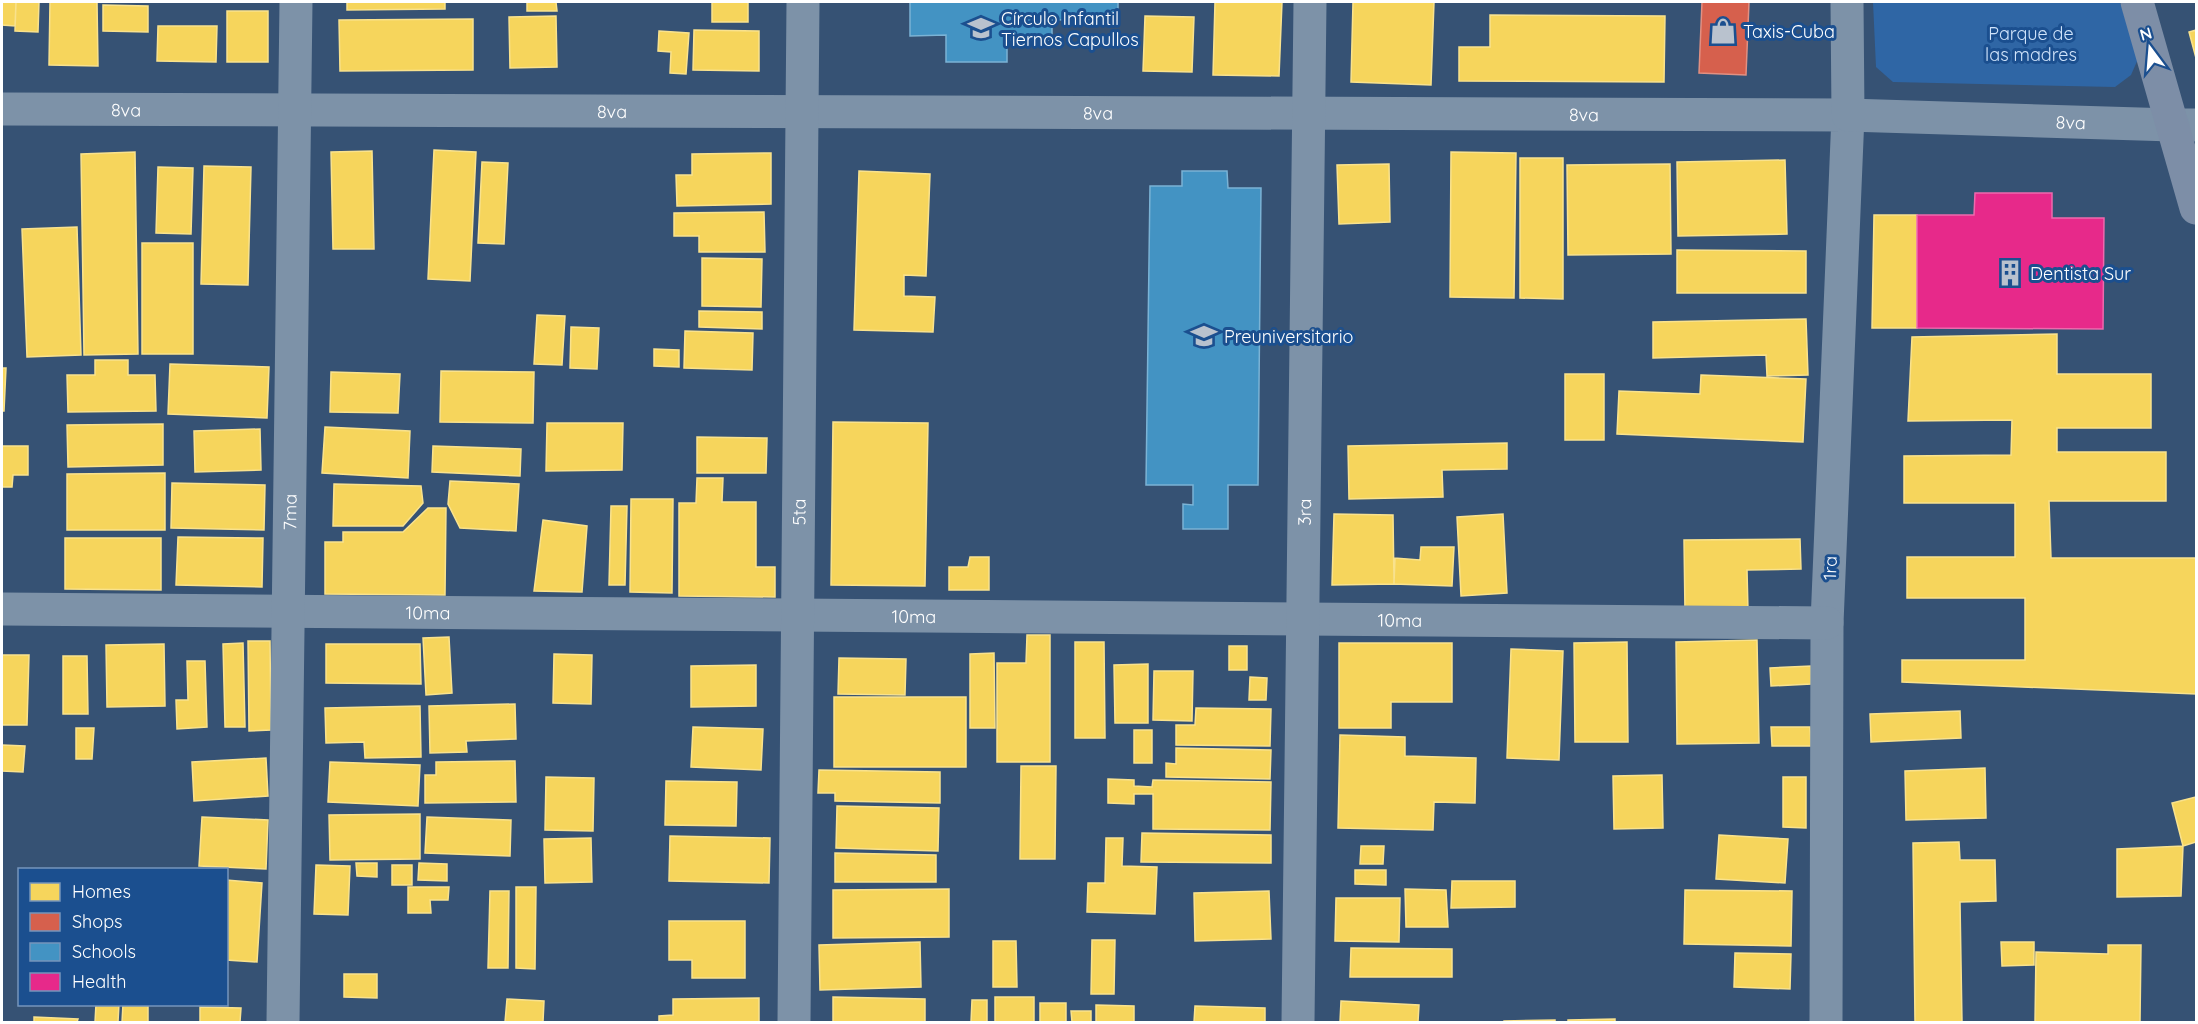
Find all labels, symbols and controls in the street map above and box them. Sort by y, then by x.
place label: Círculo Infantil Tiernos Capullos [1001,7,1139,51]
school or university icon: Círculo Infantil Tiernos Capullos [966,13,996,43]
shop icon: Taxis-Cuba [1708,16,1738,46]
north arrow [2120,18,2180,78]
place label: Taxis-Cuba [1743,20,1835,43]
park label: Parque de las madres [1985,22,2077,66]
text: N [2137,22,2154,45]
street label: 8va [111,98,141,121]
street label: 8va [597,99,627,123]
street label: 8va [1083,101,1113,124]
street label: 8va [1569,103,1599,126]
street label: 8va [2055,110,2086,134]
building icon: Dentista Sur [1995,258,2025,288]
place label: Dentista Sur [2030,262,2131,285]
school or university icon: Preuniversitario [1189,321,1219,351]
place label: Preuniversitario [1224,325,1353,348]
street label: 7ma [278,494,301,530]
street label: 5ta [787,498,810,526]
street label: 3ra [1292,498,1316,526]
street label: 1ra [1818,555,1842,581]
street label: 10ma [406,601,450,624]
street label: 10ma [892,604,936,628]
street label: 10ma [1378,608,1422,631]
legend [18,868,228,1006]
text: Homes [72,880,131,903]
text: Shops [72,910,123,933]
text: Schools [72,940,136,963]
text: Health [72,970,127,993]

